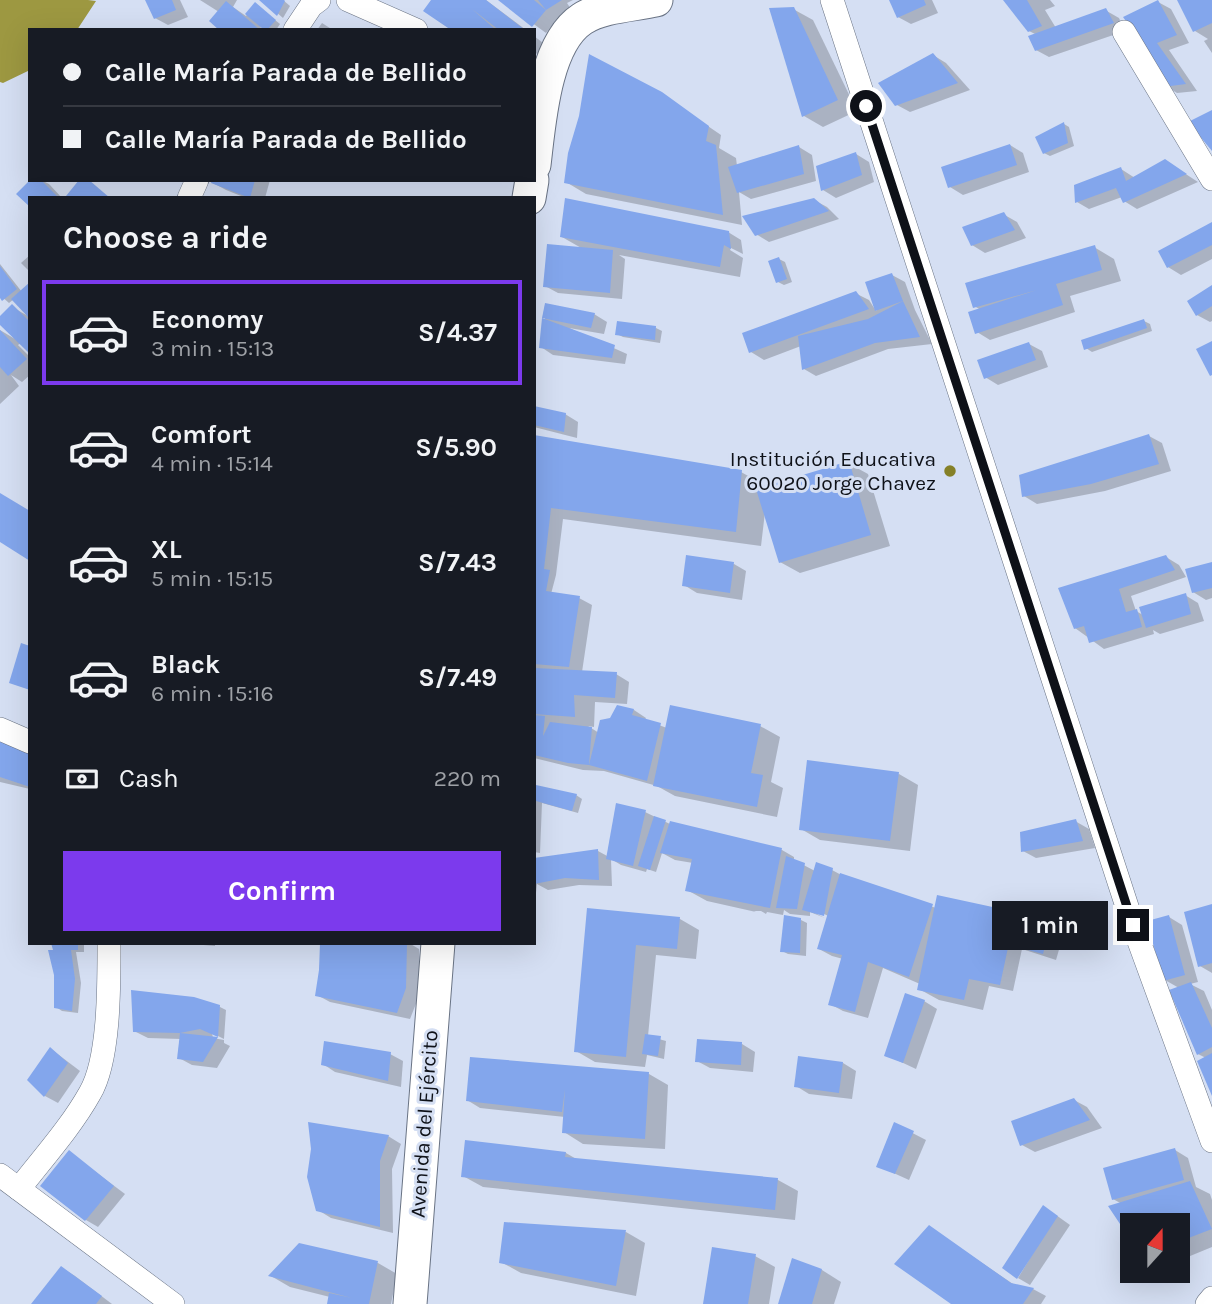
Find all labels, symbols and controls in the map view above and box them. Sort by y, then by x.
text: Calle María Parada de Bellido [105,57,467,88]
route start [850,90,882,122]
text: Calle María Parada de Bellido [105,124,467,155]
text: Choose a ride [63,219,268,256]
icon: car [67,301,130,364]
text: Economy [151,304,263,335]
text: S/4.37 [418,317,497,348]
text: 3 min · 15:13 [151,335,274,362]
icon: car [67,416,130,479]
text: Comfort [151,419,252,450]
text: S/5.90 [415,432,497,463]
place label: Institución Educativa 60020 Jorge Chavez [730,447,936,495]
text: 4 min · 15:14 [151,450,273,477]
marker: Institución Educativa 60020 Jorge Chavez [942,463,958,479]
icon: car [67,531,130,594]
text: XL [151,534,182,565]
text: S/7.43 [418,547,497,578]
text: 5 min · 15:15 [151,565,273,592]
icon: car [67,646,130,709]
text: Black [151,649,220,680]
text: S/7.49 [418,662,497,693]
text: 6 min · 15:16 [151,680,274,707]
icon: cash [63,760,101,798]
text: Cash [119,763,179,794]
text: 220 m [434,765,501,792]
button: Confirm [63,851,501,931]
callout: 1 min [993,900,1108,950]
route end [1117,909,1149,941]
text: 1 min [1021,912,1079,939]
street label: Avenida del Ejército [405,1029,443,1219]
north arrow [1120,1213,1190,1283]
map controls [1120,1213,1190,1283]

